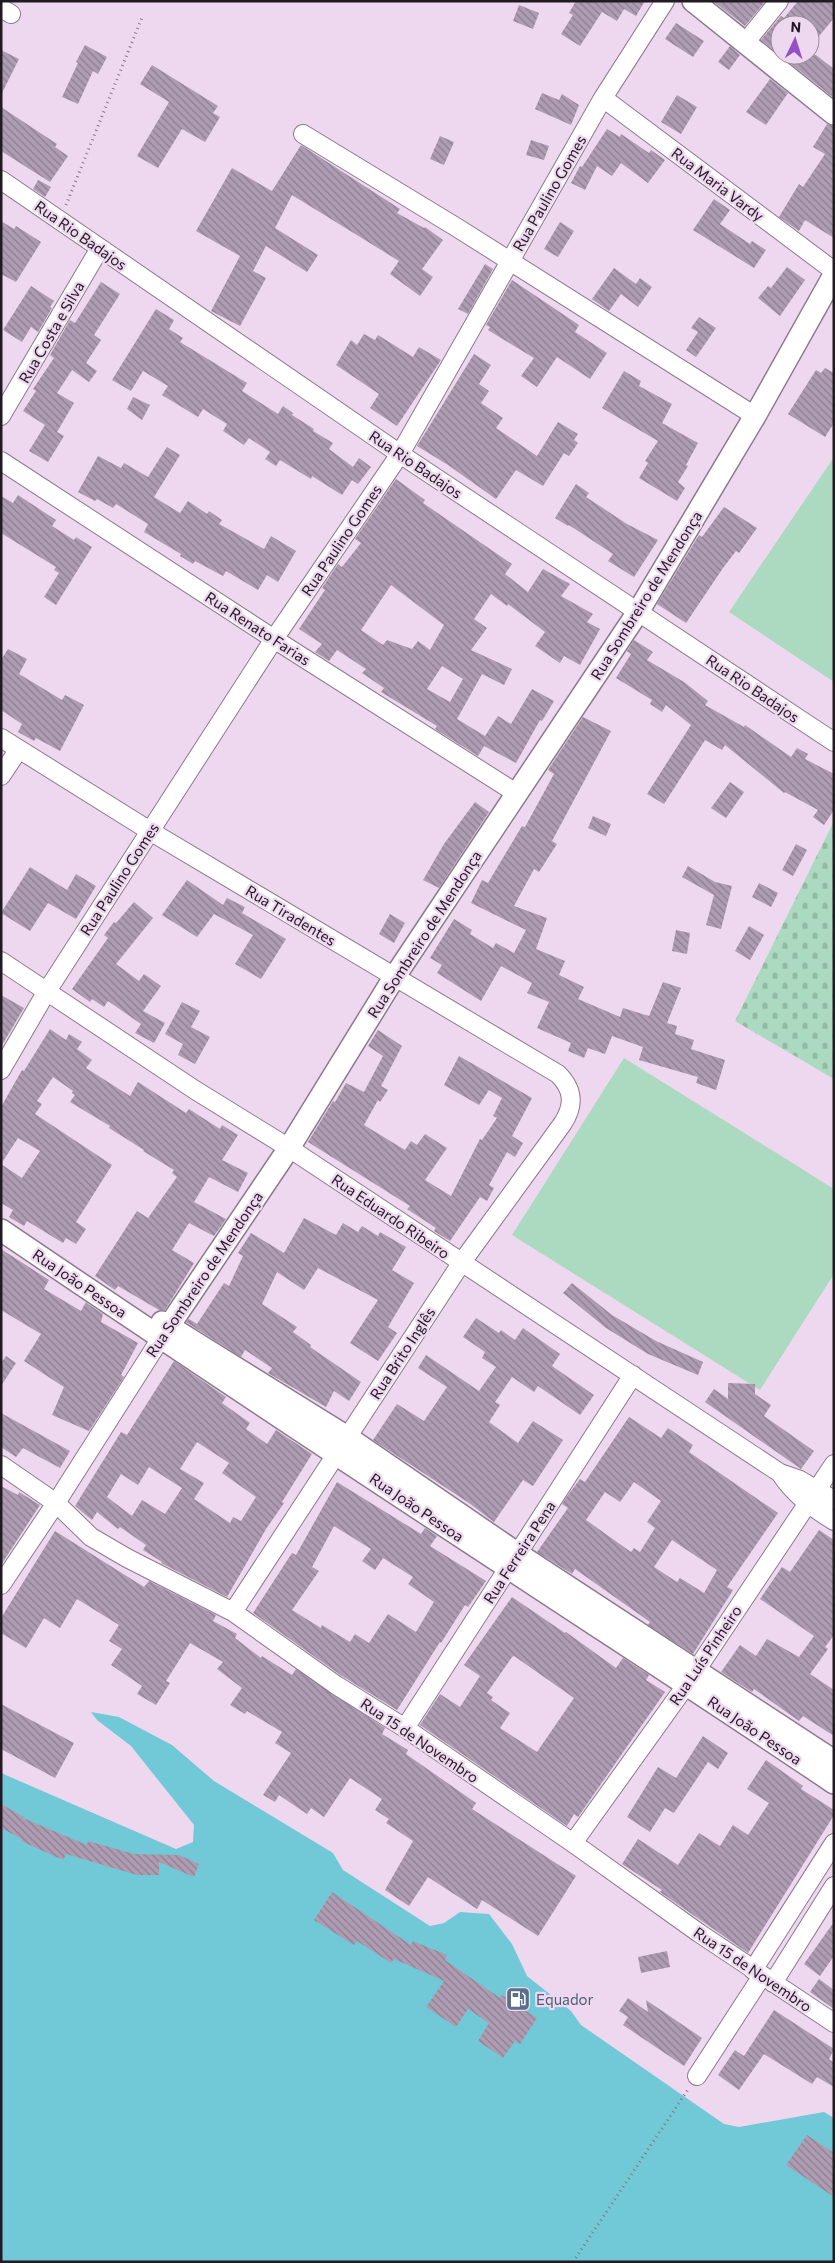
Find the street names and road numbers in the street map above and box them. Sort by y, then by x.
street label: Rua Paulino Gomes [509,132,590,254]
street label: Rua Maria Vardy [668,143,768,225]
street label: Rua Rio Badajos [31,197,131,274]
street label: Rua Costa e Silva [15,278,87,386]
street label: Rua Rio Badajos [366,426,466,502]
street label: Rua Paulino Gomes [297,481,385,599]
street label: Rua Sombreiro de Mendonça [587,507,705,683]
street label: Rua Renato Farias [202,587,314,669]
street label: Rua Rio Badajos [703,650,803,726]
street label: Rua Paulino Gomes [76,819,162,939]
street label: Rua Sombreiro de Mendonça [363,847,485,1021]
street label: Rua Tiradentes [243,881,340,949]
street label: Rua Eduardo Ribeiro [329,1170,453,1262]
street label: Rua Sombreiro de Mendonça [142,1188,266,1360]
street label: Rua João Pessoa [30,1245,130,1321]
street label: Rua Brito Inglês [366,1304,438,1402]
street label: Rua João Pessoa [367,1469,467,1545]
street label: Rua Ferreira Pena [479,1497,559,1607]
street label: Rua Luís Pinheiro [665,1602,745,1708]
street label: Rua João Pessoa [705,1692,805,1768]
street label: Rua 15 de Novembro [358,1694,482,1786]
street label: Rua 15 de Novembro [691,1923,815,2015]

